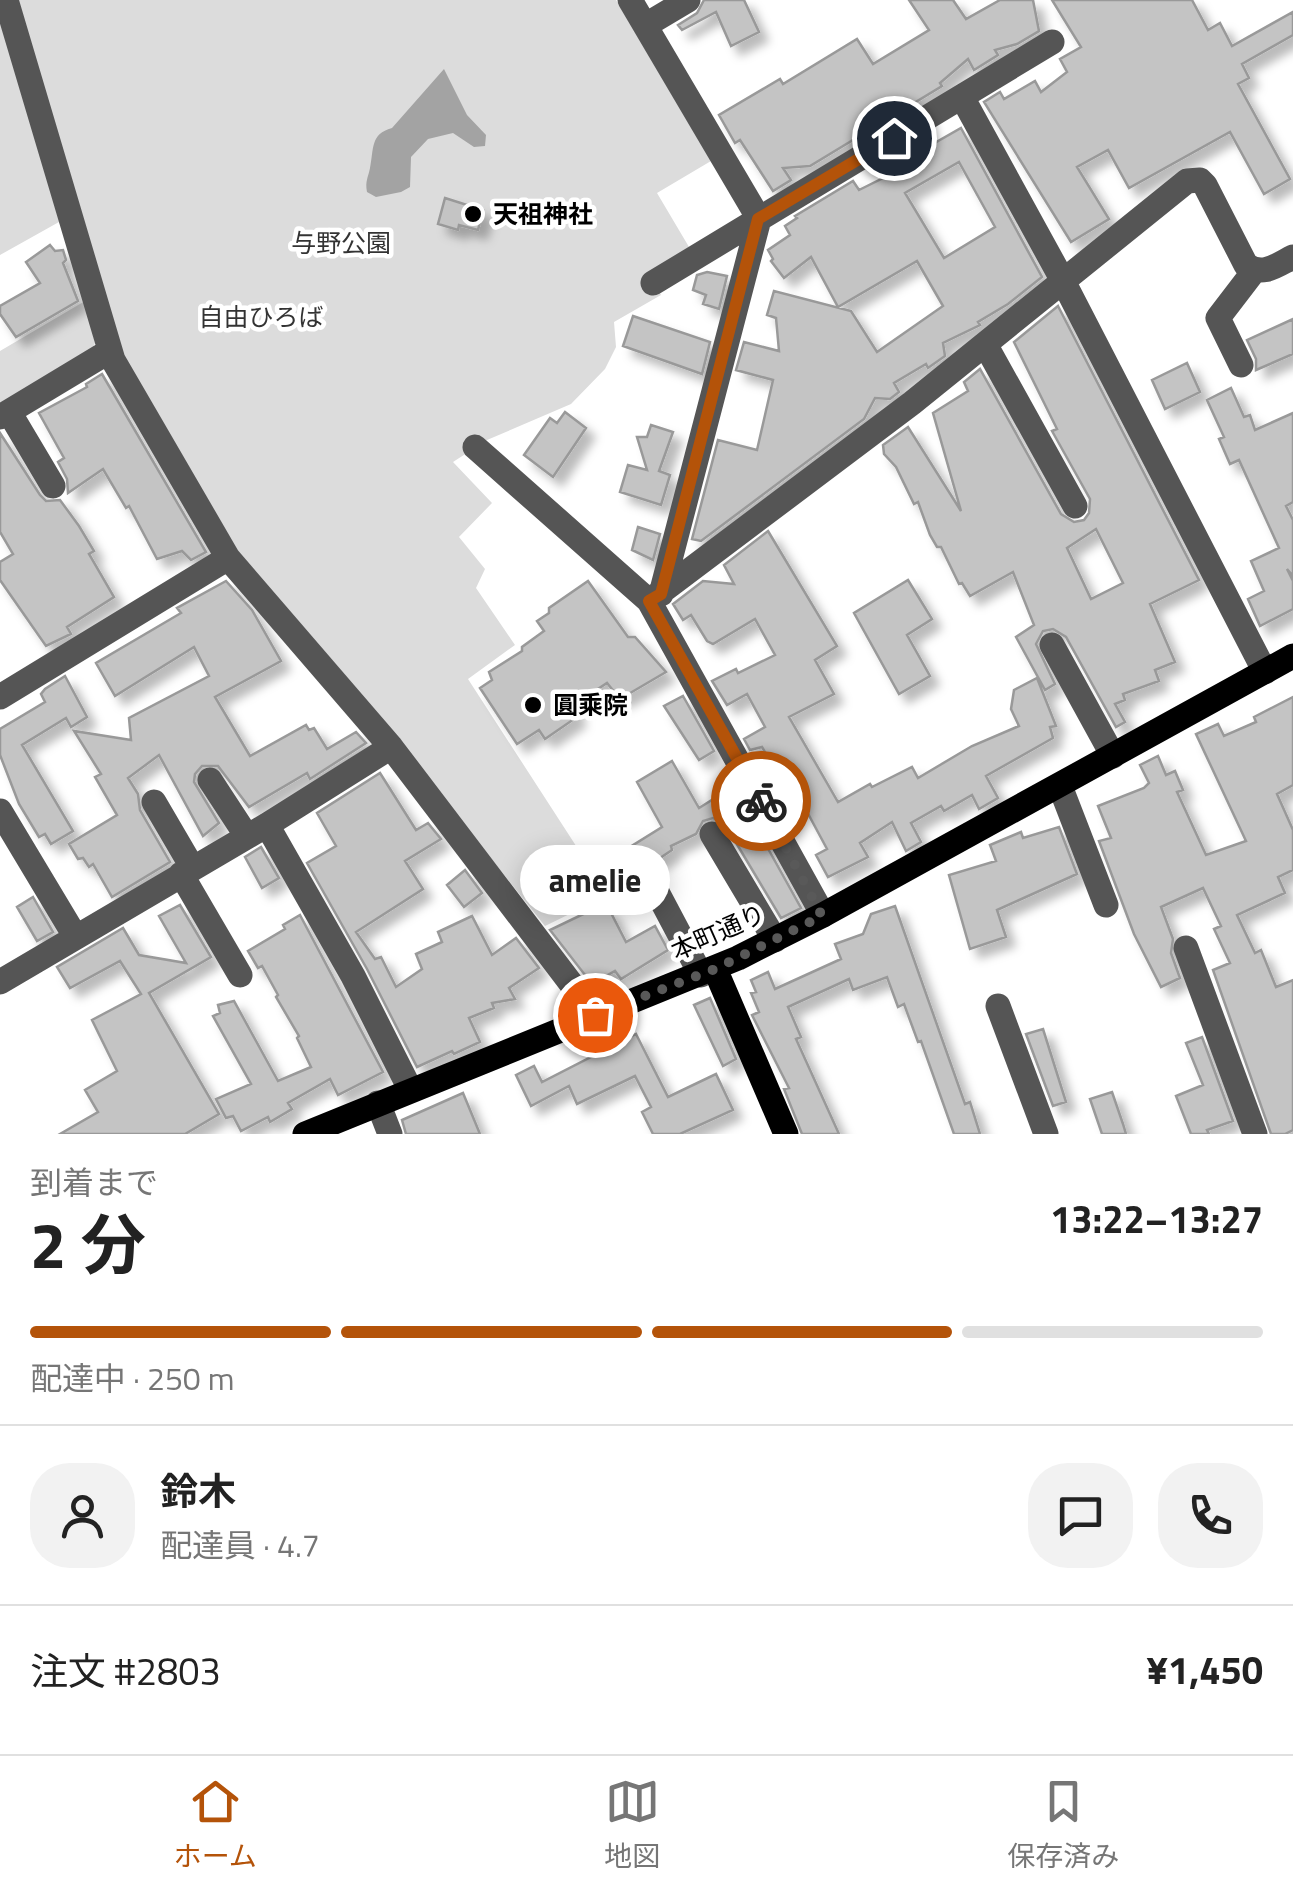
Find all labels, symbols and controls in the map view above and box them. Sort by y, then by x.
pin [852,96,937,181]
icon: home [867,111,922,166]
place label: 天祖神社 [493,195,593,233]
marker: 天祖神社 [462,203,484,225]
park label: 与野公園 [291,224,391,262]
park label: 自由ひろば [198,298,324,336]
place label: 圓乘院 [553,686,628,724]
marker: 圓乘院 [522,694,544,716]
courier [711,751,811,851]
icon: bike [734,774,789,829]
callout: amelie [520,845,670,915]
text: amelie [549,856,641,904]
street label: 本町通り [665,894,771,970]
pin [553,973,638,1058]
icon: bag [568,988,623,1043]
text: 到着まで [30,1158,158,1206]
text: 13:22–13:27 [1050,1190,1263,1248]
text: 2 分 [30,1194,146,1293]
text: 配達中 · 250 m [30,1354,235,1402]
text: 鈴木 [160,1462,236,1520]
button: person [30,1463,135,1568]
button: chat [1028,1463,1133,1568]
button: phone [1158,1463,1263,1568]
text: 配達員 · 4.7 [160,1521,320,1569]
text: ¥1,450 [1147,1641,1263,1699]
text: 注文 #2803 [30,1642,221,1700]
tab: ホーム [174,1774,257,1877]
tab: 地図 [604,1774,660,1877]
tab: 保存済み [1007,1774,1119,1877]

